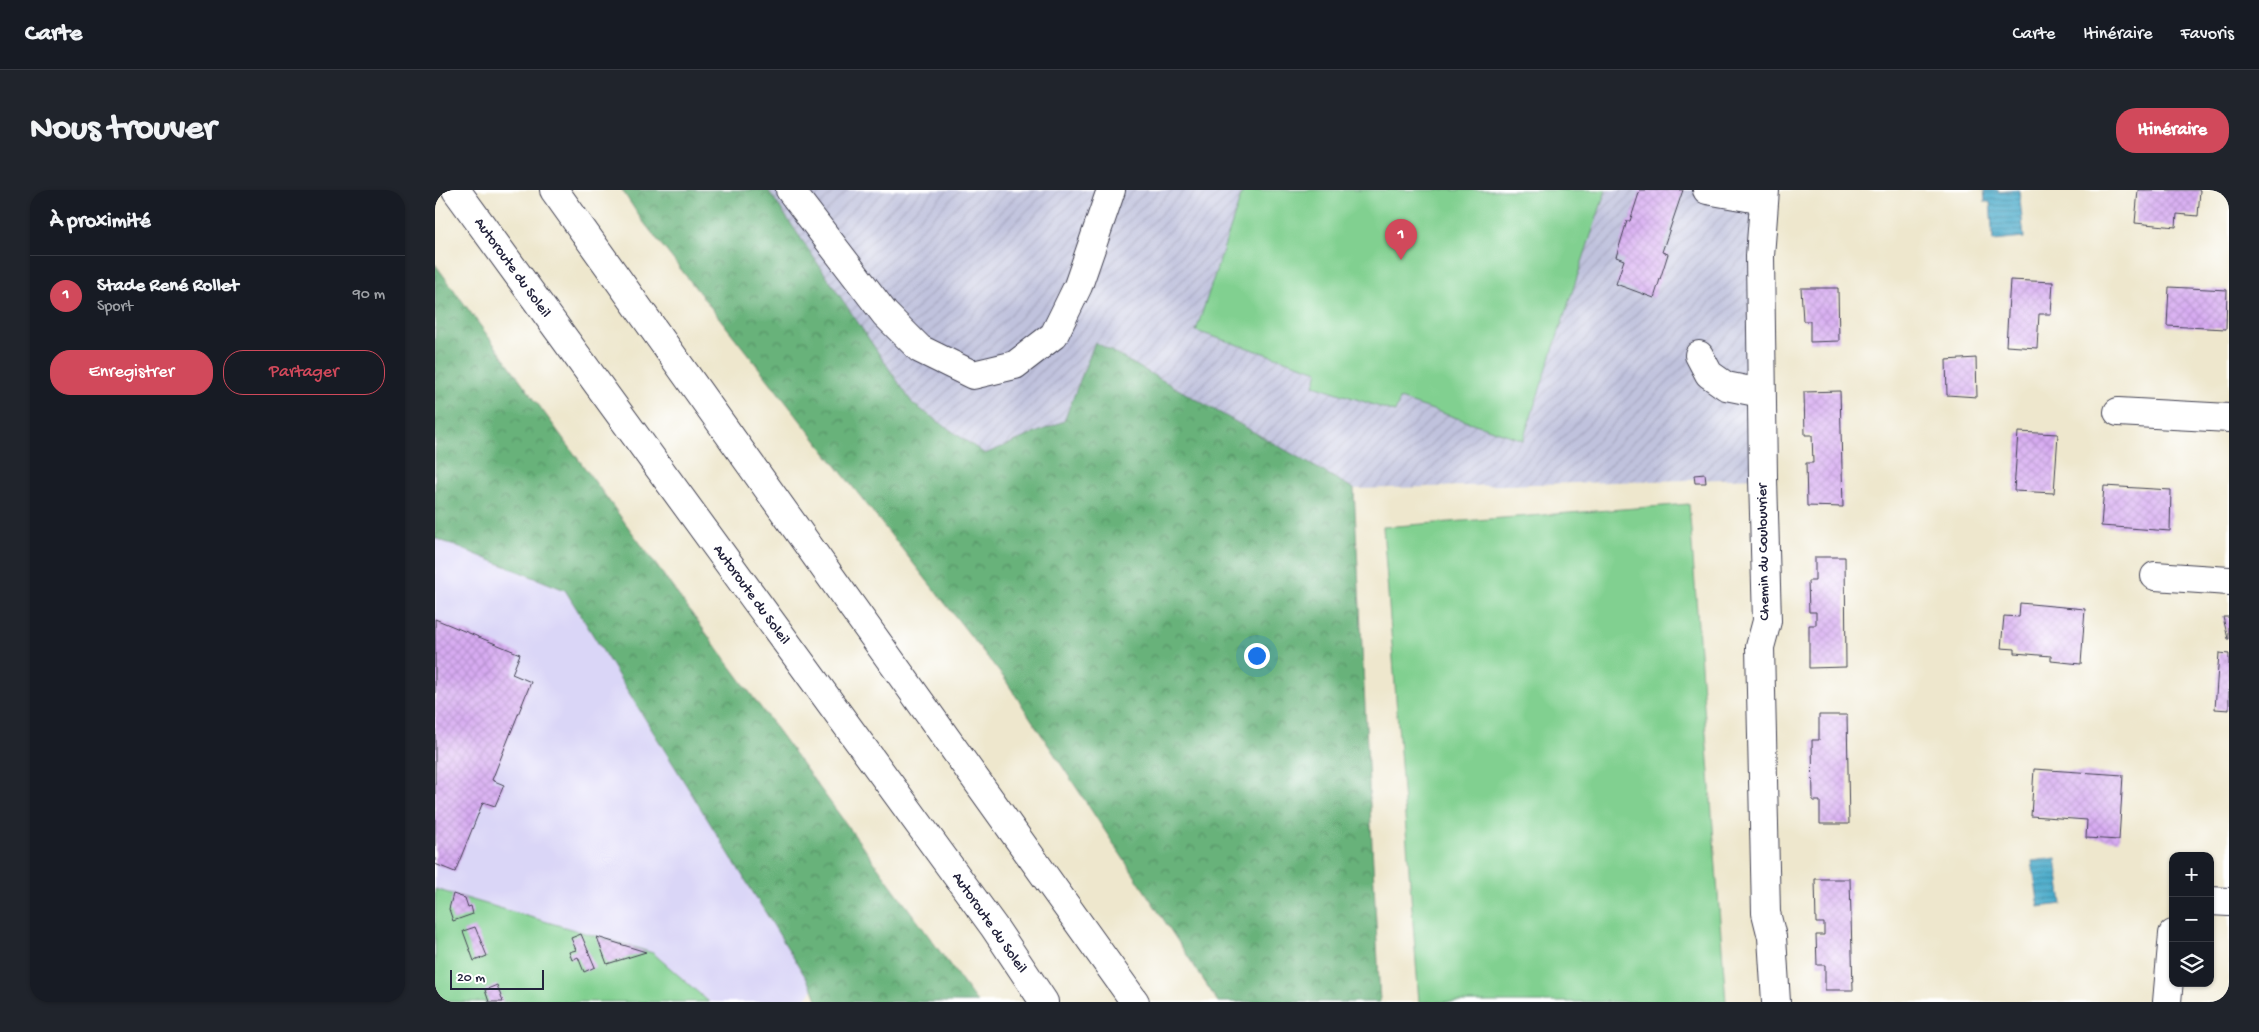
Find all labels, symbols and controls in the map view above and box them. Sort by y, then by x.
text: Carte [25,20,82,49]
text: Carte [2012,24,2055,45]
text: Itinéraire [2083,24,2153,45]
text: Favoris [2181,24,2234,45]
button: Itinéraire [2116,108,2229,153]
text: Nous trouver [30,110,216,151]
text: À proximité [50,210,151,235]
street label: Autoroute du Soleil [470,215,554,321]
pin: 1 [1385,219,1417,260]
text: Stade René Rollet [97,275,238,298]
text: 1 [63,286,69,305]
text: 90 m [353,286,385,305]
text: Sport [97,298,133,317]
button: Enregistrer [50,350,213,395]
button: Partager [223,350,385,395]
street label: Chemin du Coulouvrier [1754,482,1774,621]
street label: Autoroute du Soleil [709,542,793,648]
your location [1244,643,1270,669]
map controls [2169,852,2214,987]
button: + [2169,852,2214,897]
street label: Autoroute du Soleil [947,869,1031,977]
button: − [2169,897,2214,942]
button: layers [2169,942,2214,987]
scale bar [450,967,544,990]
text: 20 m [457,970,485,987]

